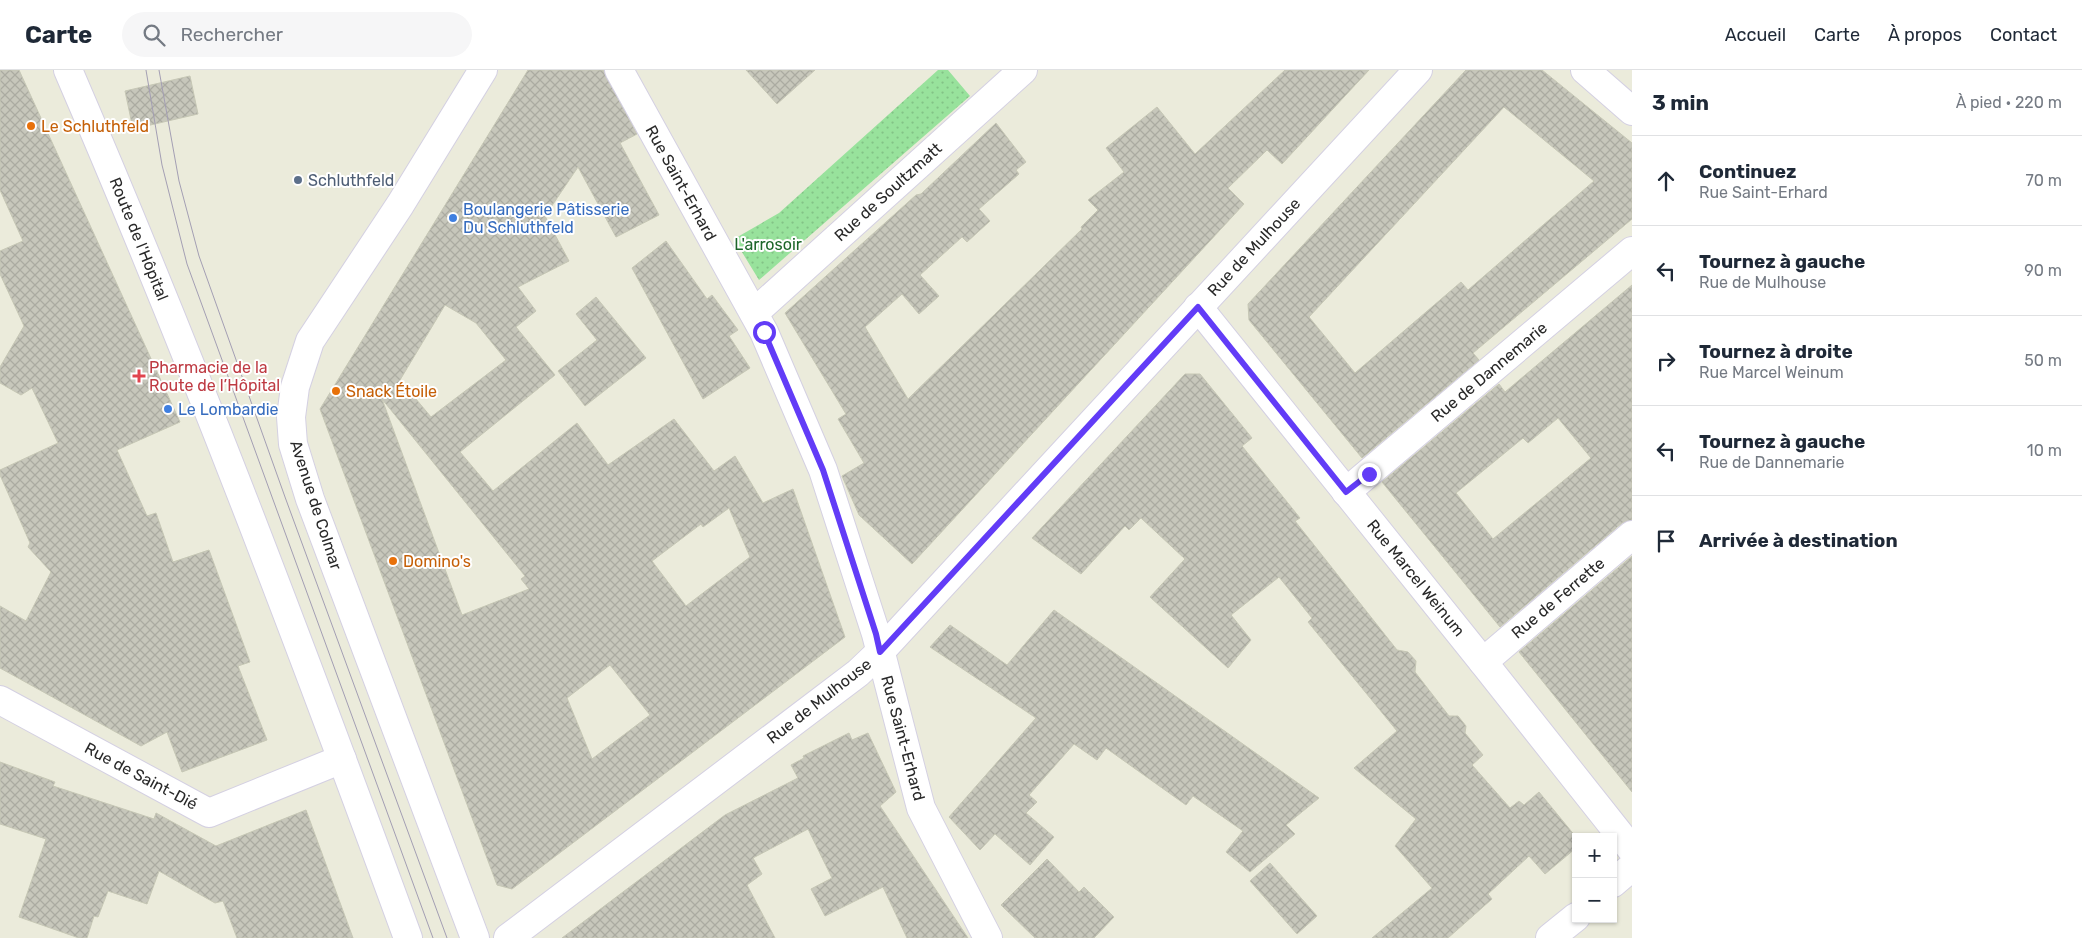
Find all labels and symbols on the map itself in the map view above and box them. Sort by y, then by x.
place label: Le Schluthfeld [41,117,149,136]
marker: Le Schluthfeld [25,120,37,132]
street label: Rue Saint-Erhard [641,122,721,244]
street label: Rue de Soultzmatt [830,139,946,245]
place label: Schluthfeld [308,171,394,190]
marker: Schluthfeld [292,174,304,186]
street label: Route de l'Hôpital [106,175,172,303]
street label: Rue de Mulhouse [1204,194,1304,300]
place label: Boulangerie Pâtisserie Du Schluthfeld [463,200,629,237]
marker: Boulangerie Pâtisserie Du Schluthfeld [447,212,459,224]
park label: L'arrosoir [734,235,802,254]
street label: Rue de Dannemarie [1427,318,1551,426]
route start [753,321,776,344]
place label: Pharmacie de la Route de l’Hôpital [149,358,280,395]
marker: Pharmacie de la Route de l’Hôpital [133,370,145,382]
place label: Snack Étoile [346,382,437,401]
marker: Snack Étoile [330,385,342,397]
place label: Le Lombardie [178,400,279,419]
marker: Le Lombardie [162,403,174,415]
street label: Avenue de Colmar [286,438,346,572]
route end [1358,463,1381,486]
street label: Rue Marcel Weinum [1363,516,1469,640]
place label: Domino's [403,552,471,571]
street label: Rue de Ferrette [1507,553,1609,643]
marker: Domino's [387,555,399,567]
street label: Rue de Mulhouse [763,654,875,748]
street label: Rue Saint-Erhard [877,673,929,803]
street label: Rue de Saint-Dié [81,738,201,814]

